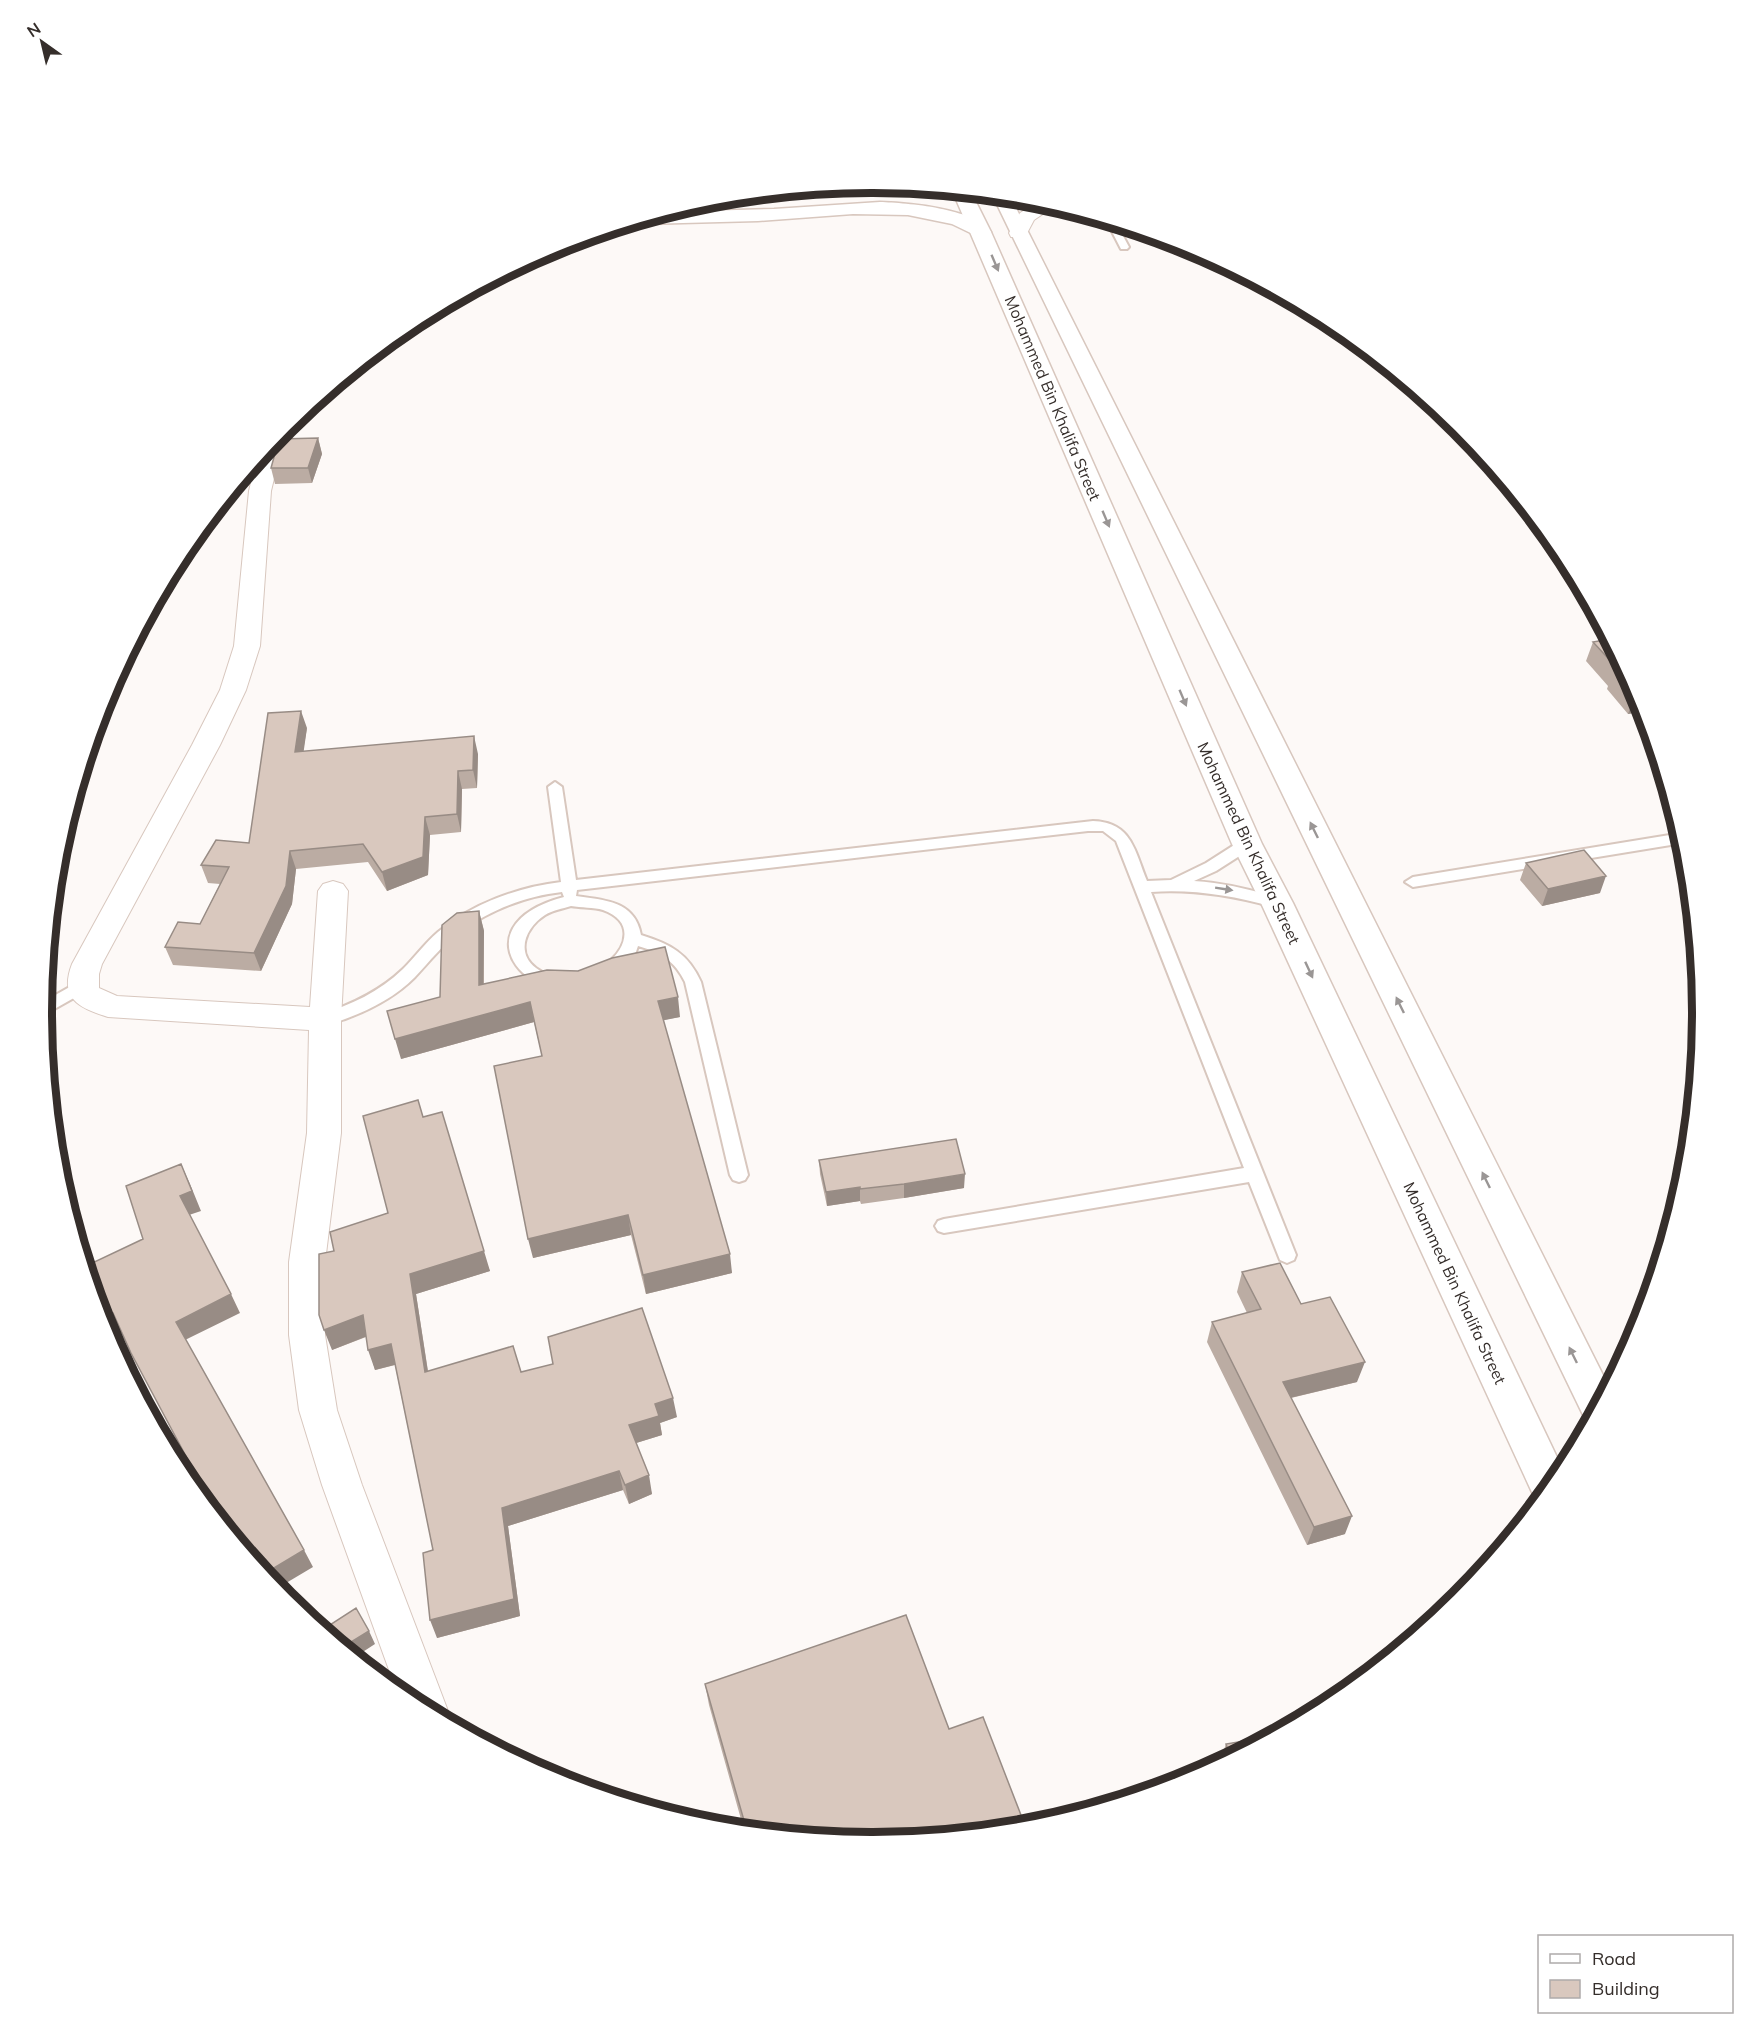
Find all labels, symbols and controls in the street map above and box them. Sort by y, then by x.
north arrow [12,12,72,72]
text: N [23,18,44,41]
one-way arrow [990,254,1000,272]
street label: Mohammed Bin Khalifa Street [1001,292,1105,504]
one-way arrow [1101,510,1111,528]
one-way arrow [1179,689,1188,706]
street label: Mohammed Bin Khalifa Street [1193,739,1305,948]
one-way arrow [1309,822,1318,839]
one-way arrow [1215,884,1234,893]
one-way arrow [1304,962,1313,979]
one-way arrow [1395,996,1405,1013]
one-way arrow [1482,1171,1491,1188]
street label: Mohammed Bin Khalifa Street [1399,1179,1511,1388]
one-way arrow [1568,1346,1577,1363]
legend [1538,1935,1733,2013]
text: Road [1592,1947,1636,1970]
text: Building [1592,1977,1660,2000]

